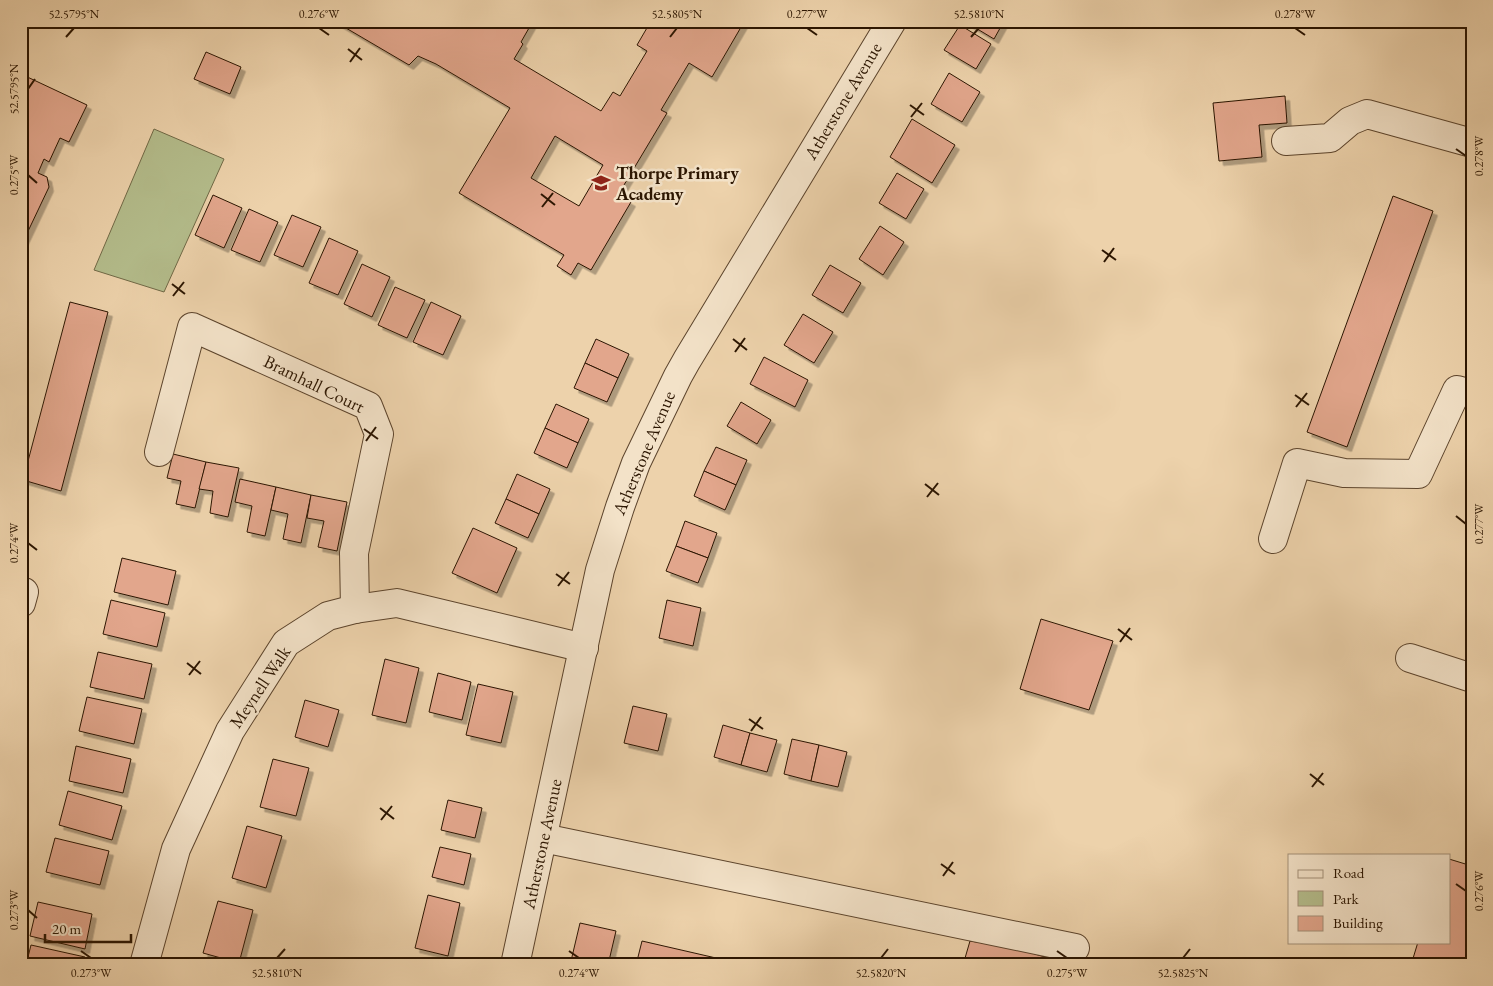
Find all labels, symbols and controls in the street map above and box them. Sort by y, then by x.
text: 52.5795°N [49,6,100,22]
text: 0.276°W [299,6,340,22]
text: 52.5805°N [652,6,703,22]
text: 0.277°W [787,6,828,22]
text: 52.5810°N [954,6,1005,22]
text: 0.278°W [1275,6,1316,22]
street label: Atherstone Avenue [798,38,887,164]
text: 52.5795°N [6,63,22,114]
text: 0.278°W [1471,135,1487,176]
text: 0.275°W [6,154,22,195]
place label: Thorpe Primary Academy [615,161,739,205]
school or university icon: Thorpe Primary Academy [590,172,612,194]
street label: Bramhall Court [260,349,369,418]
street label: Atherstone Avenue [607,387,680,519]
text: 0.277°W [1471,503,1487,544]
text: 0.274°W [6,522,22,563]
street label: Meynell Walk [224,641,296,732]
street label: Atherstone Avenue [516,777,567,912]
legend [1288,854,1450,944]
text: Road [1333,863,1365,882]
text: 0.276°W [1471,870,1487,911]
text: 0.273°W [6,889,22,930]
text: Park [1333,889,1360,908]
scale bar [45,911,131,943]
text: Building [1333,913,1383,932]
text: 20 m [52,919,81,938]
text: 0.273°W [71,965,112,981]
text: 52.5810°N [252,965,303,981]
text: 0.274°W [559,965,600,981]
text: 52.5820°N [856,965,907,981]
text: 0.275°W [1047,965,1088,981]
text: 52.5825°N [1158,965,1209,981]

